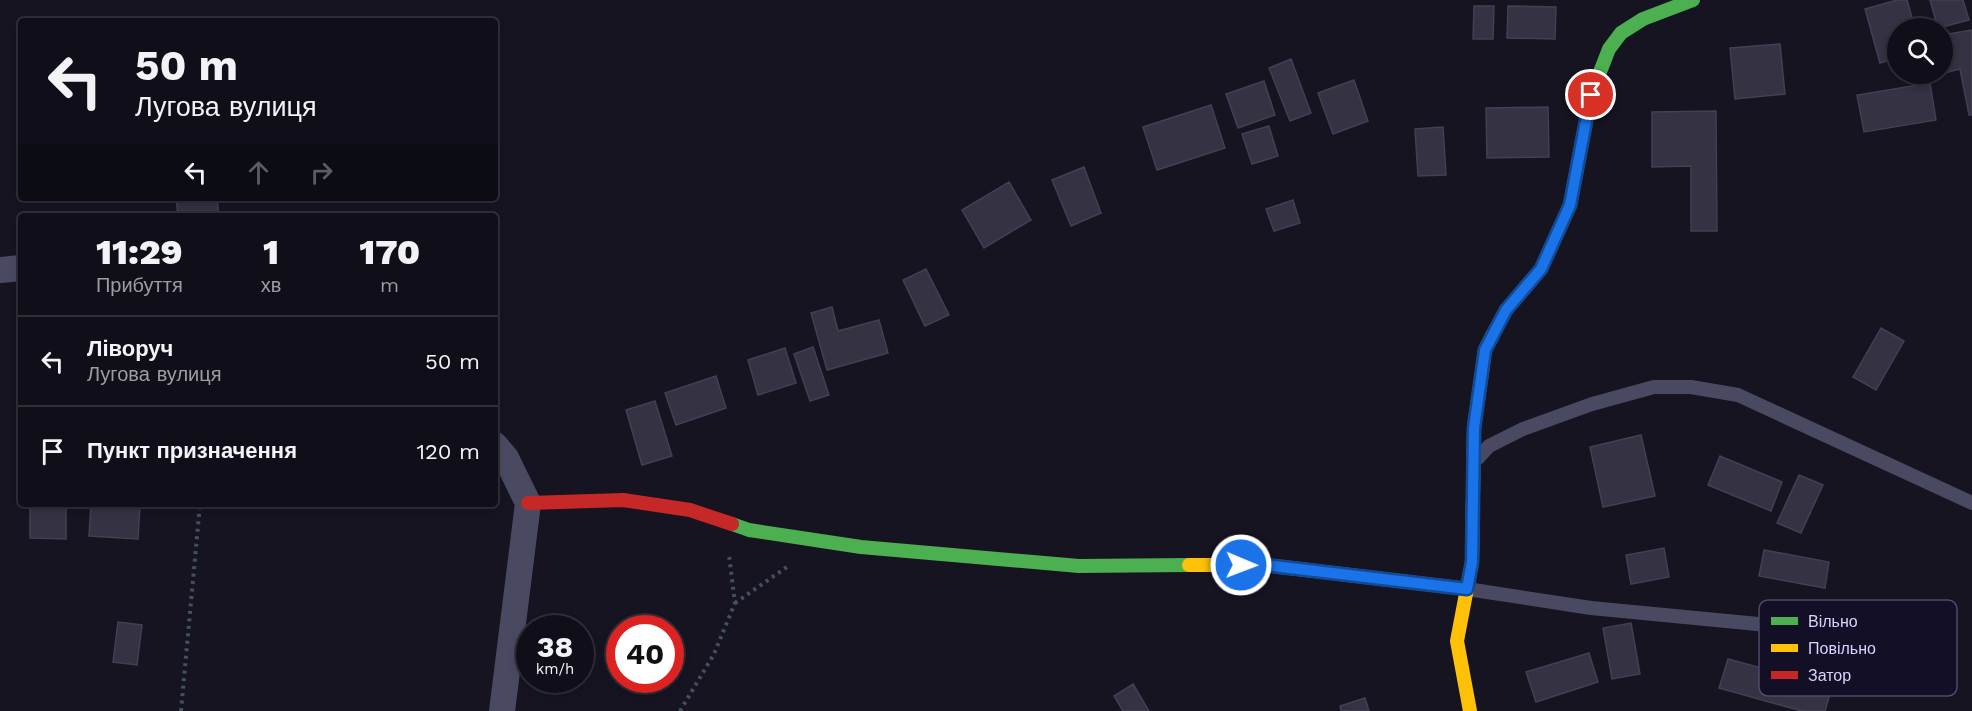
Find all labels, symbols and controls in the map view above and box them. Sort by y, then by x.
map controls [1887,18,1953,84]
button: search [1887,18,1953,84]
text: 50 m [135,41,238,90]
icon: left [36,42,114,120]
pin [1565,69,1616,120]
icon: arrive [1574,78,1607,111]
text: Лугова вулиця [135,91,317,123]
icon: left [179,156,212,189]
icon: ahead [242,156,275,189]
icon: right [305,156,338,189]
text: 11:29 [96,231,183,273]
text: 1 [263,231,279,273]
text: 170 [359,231,420,273]
text: Прибуття [96,273,183,297]
text: хв [261,273,281,297]
text: m [380,273,399,297]
text: Ліворуч [87,336,173,361]
icon: left [36,345,69,378]
text: 50 m [425,349,480,374]
text: Лугова вулиця [87,362,222,386]
icon: arrive [36,435,69,468]
text: Пункт призначення [87,438,297,463]
text: 120 m [416,439,480,464]
position arrow [1209,533,1273,597]
legend [1759,600,1957,696]
text: Вільно [1808,612,1858,631]
speed limit sign: 40 [606,615,684,693]
text: 38 [537,629,573,664]
text: Повільно [1808,639,1876,658]
text: km/h [536,660,574,678]
text: Затор [1808,666,1851,685]

